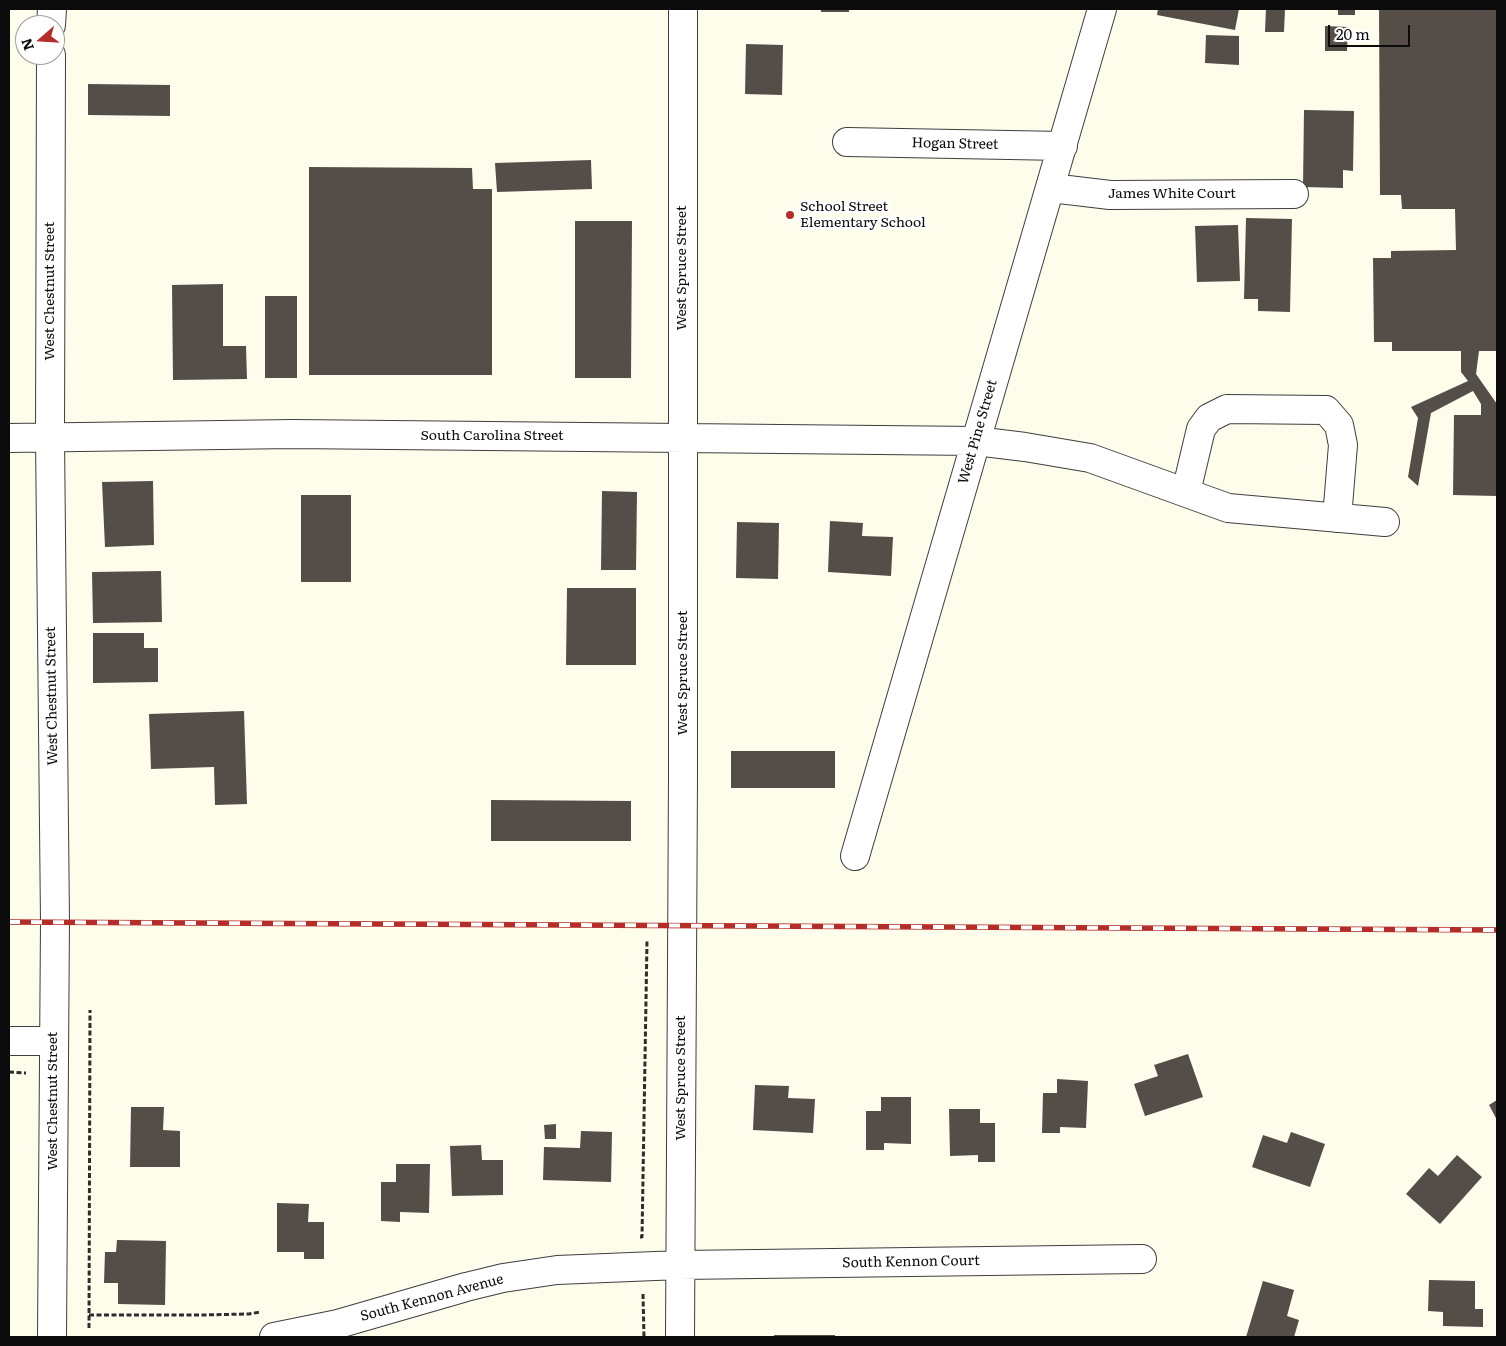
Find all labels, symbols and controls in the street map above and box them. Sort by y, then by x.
north arrow [15,15,65,65]
scale bar [1331,15,1414,47]
text: 20 m [1336,22,1370,45]
text: N [15,36,38,53]
street label: Hogan Street [911,135,999,153]
street label: James White Court [1108,186,1236,202]
place label: School Street Elementary School [800,199,926,232]
street label: West Spruce Street [674,205,690,331]
marker: School Street Elementary School [784,209,796,221]
street label: West Chestnut Street [42,221,58,361]
street label: West Pine Street [955,378,1001,486]
street label: South Carolina Street [420,428,564,444]
street label: West Spruce Street [675,610,691,736]
street label: West Chestnut Street [42,626,62,766]
street label: West Spruce Street [673,1015,689,1141]
street label: West Chestnut Street [45,1031,61,1171]
street label: South Kennon Court [842,1252,980,1272]
street label: South Kennon Avenue [358,1271,506,1325]

